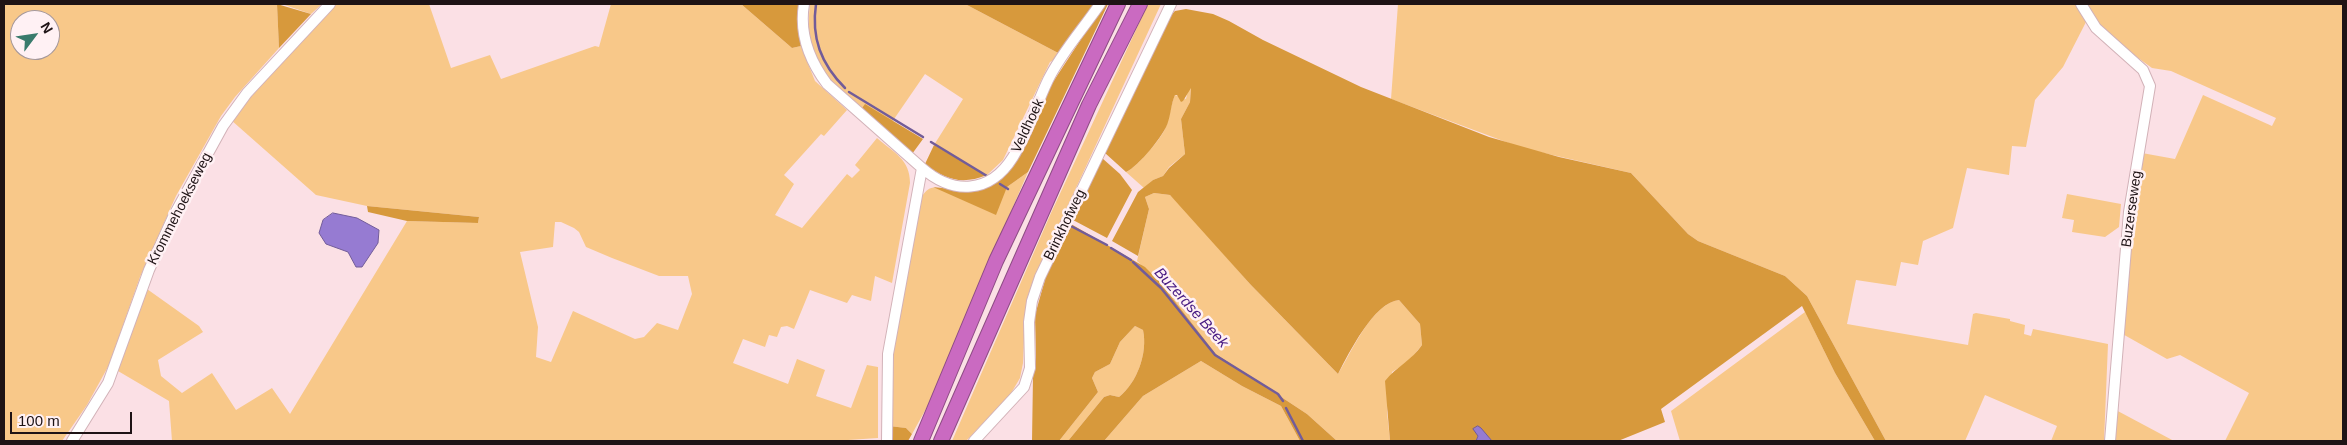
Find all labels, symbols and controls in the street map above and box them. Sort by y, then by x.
north arrow [10,10,60,60]
text: N [38,19,56,36]
street label: Veldhoek [1008,96,1048,156]
street label: Krommehoekseweg [144,150,216,268]
street label: Buzerseweg [2118,170,2146,248]
street label: Brinkhofweg [1041,187,1089,263]
water label: Buzerdse Beek [1150,264,1232,352]
scale bar [12,402,135,434]
text: 100 m [18,412,60,429]

